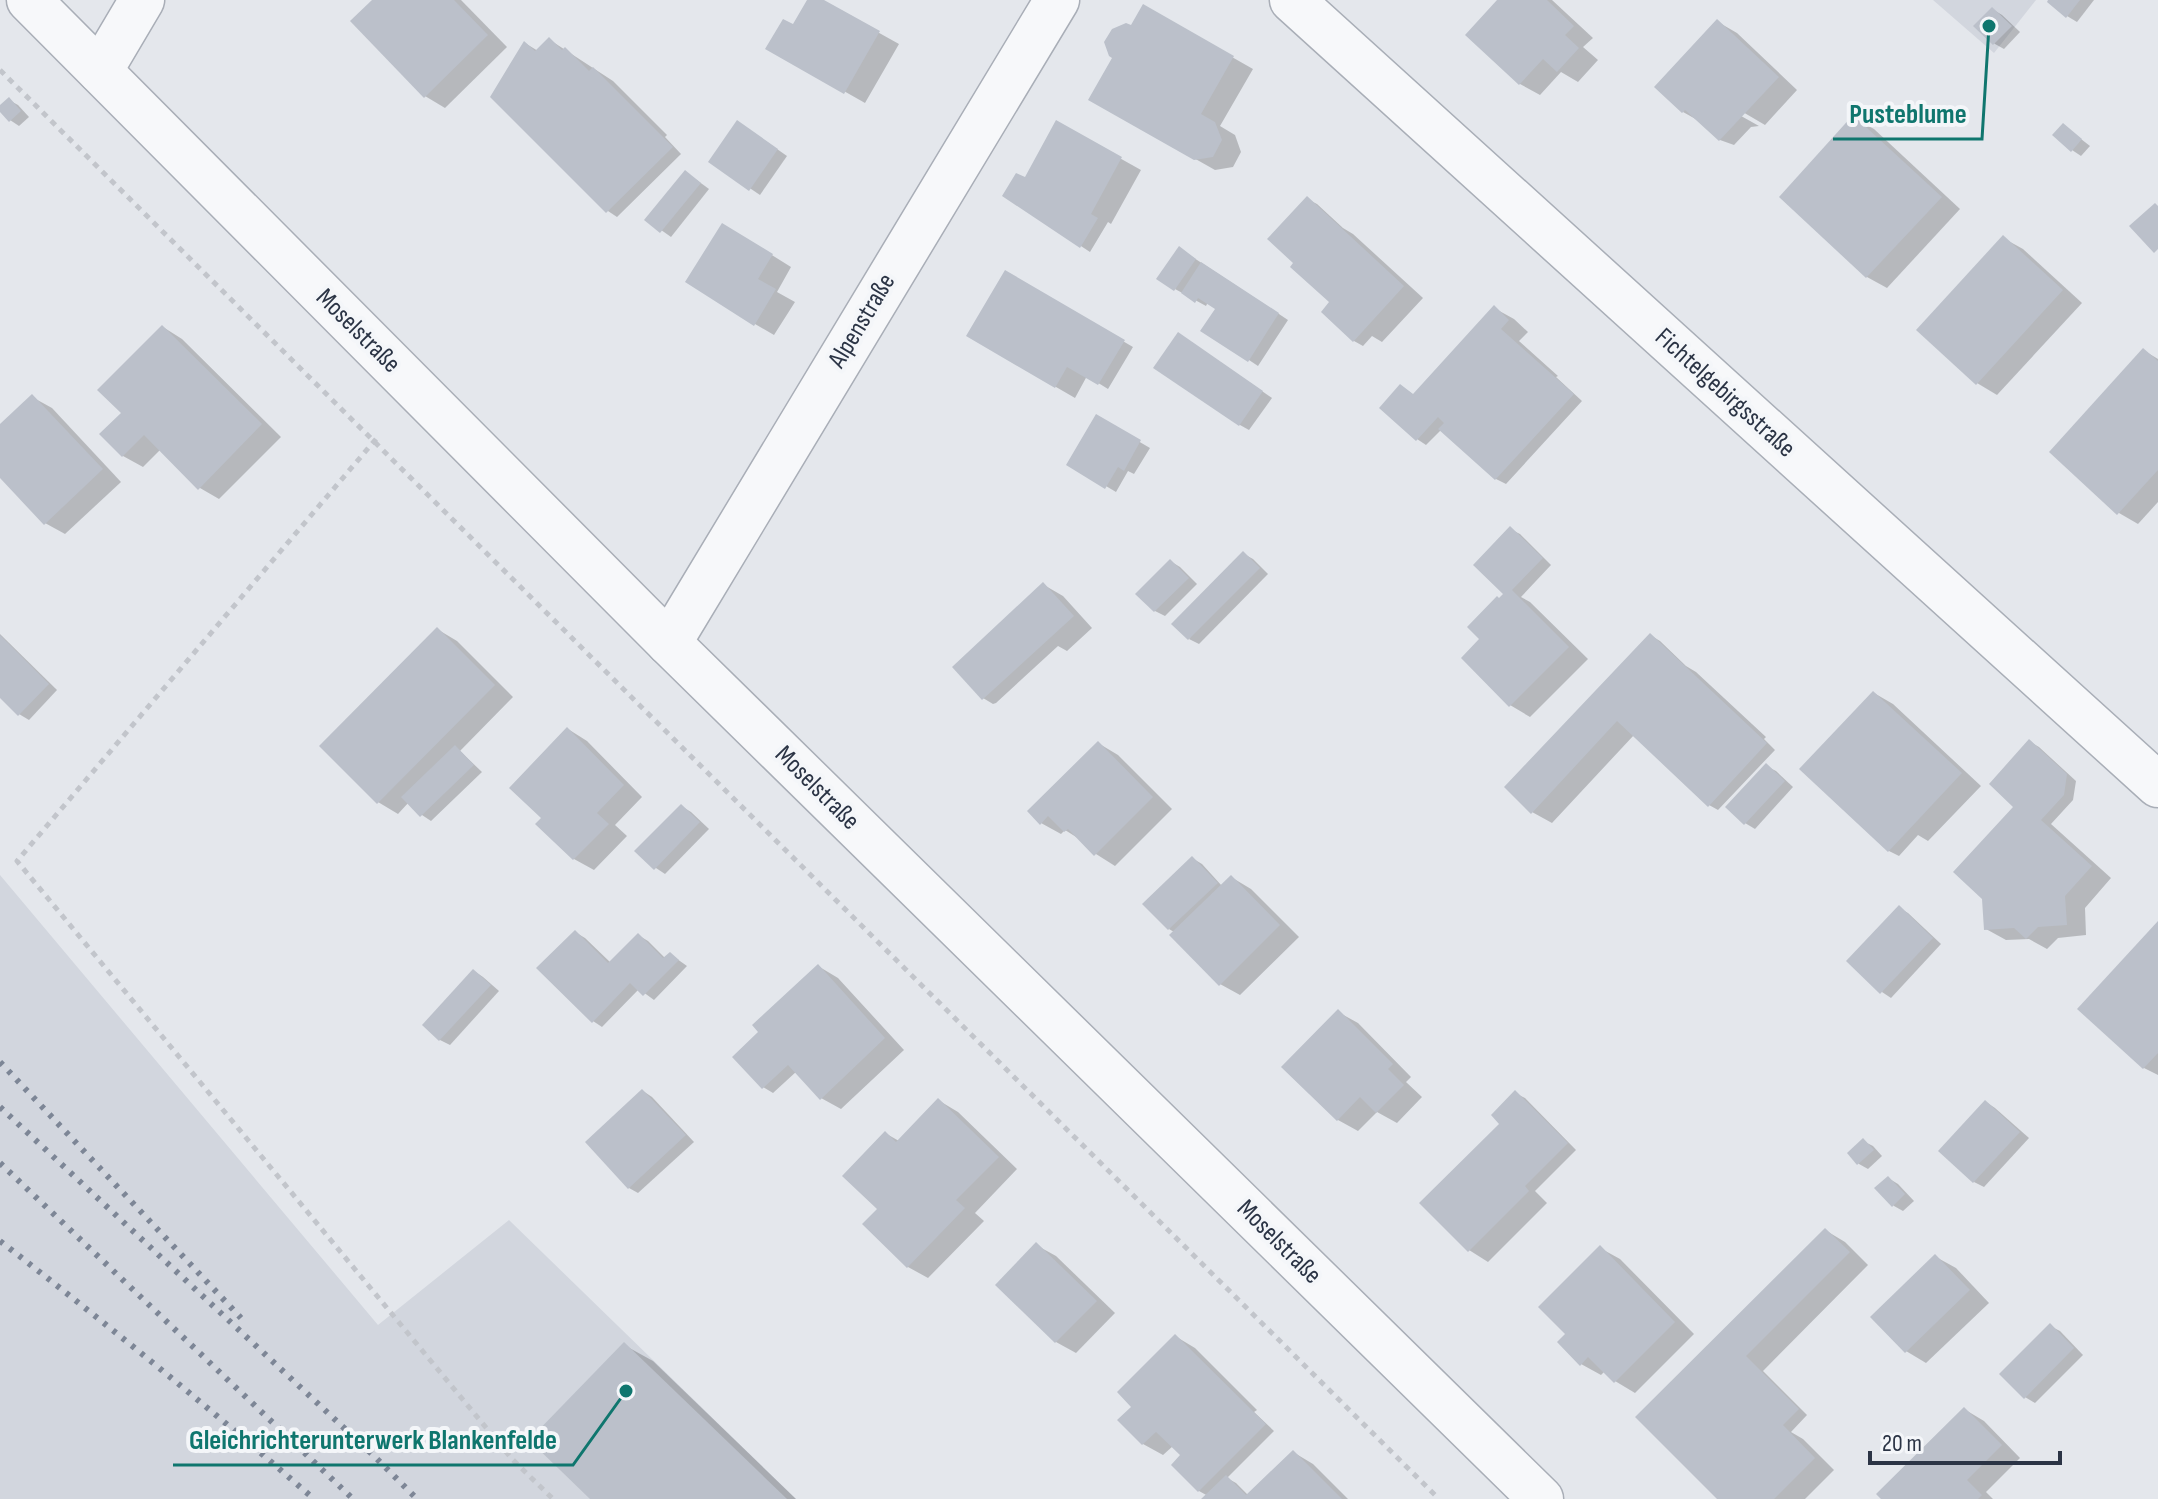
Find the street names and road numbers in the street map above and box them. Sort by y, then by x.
street label: Alpenstraße [821,268,902,375]
street label: Moselstraße [309,282,407,380]
street label: Fichtelgebirgsstraße [1648,322,1802,464]
street label: Moselstraße [768,739,866,837]
street label: Moselstraße [1230,1193,1328,1291]

